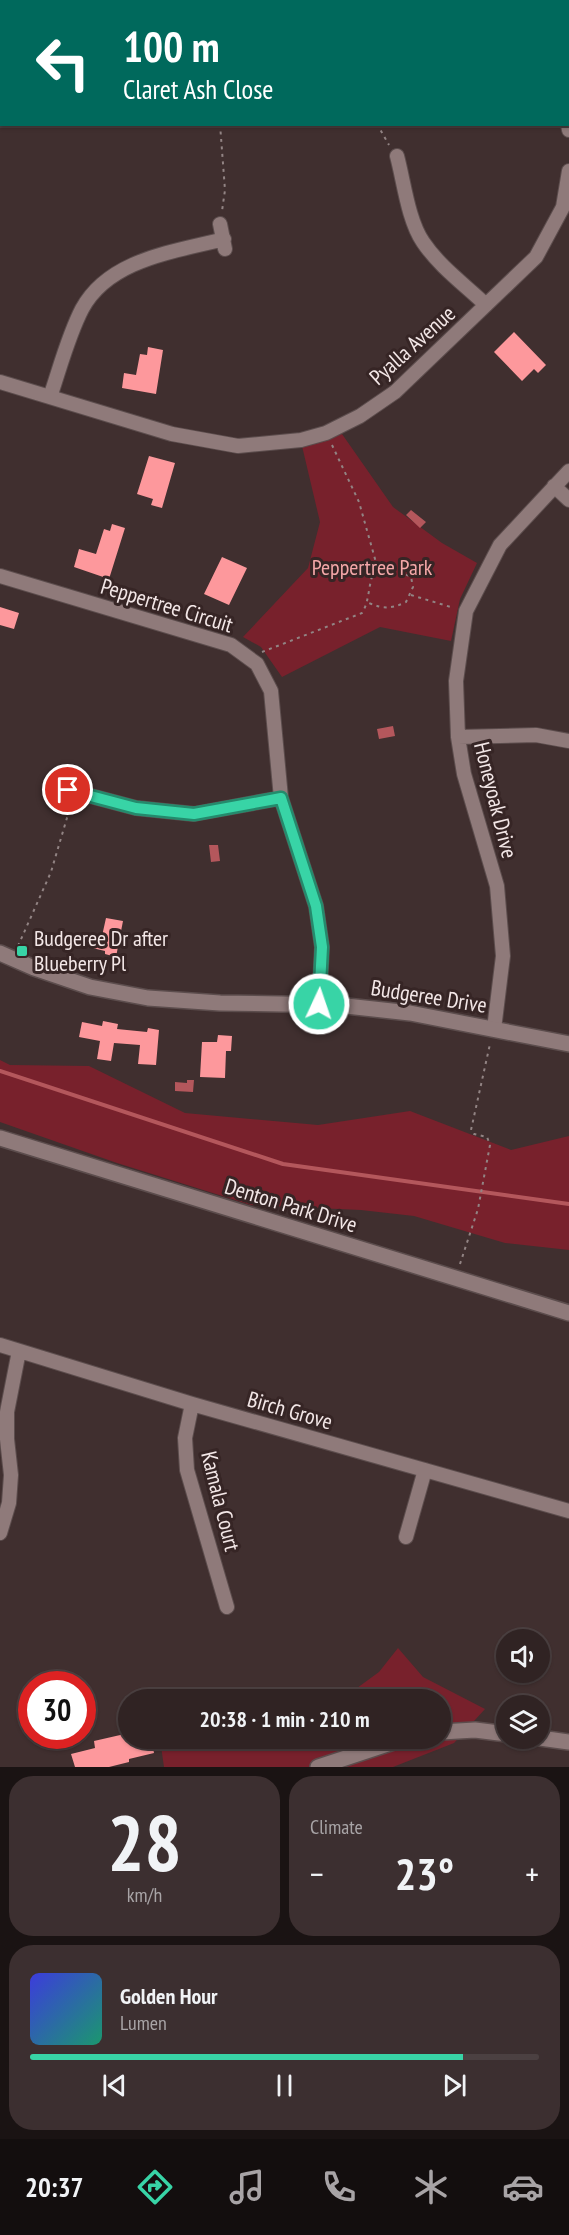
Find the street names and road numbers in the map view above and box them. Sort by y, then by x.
street label: Pyalla Avenue [363,299,461,391]
street label: Peppertree Circuit [97,572,237,638]
street label: Honeyoak Drive [468,739,524,861]
street label: Budgeree Drive [369,973,489,1019]
street label: Denton Park Drive [221,1172,361,1238]
street label: Birch Grove [244,1385,336,1435]
street label: Kamala Court [195,1448,247,1554]

